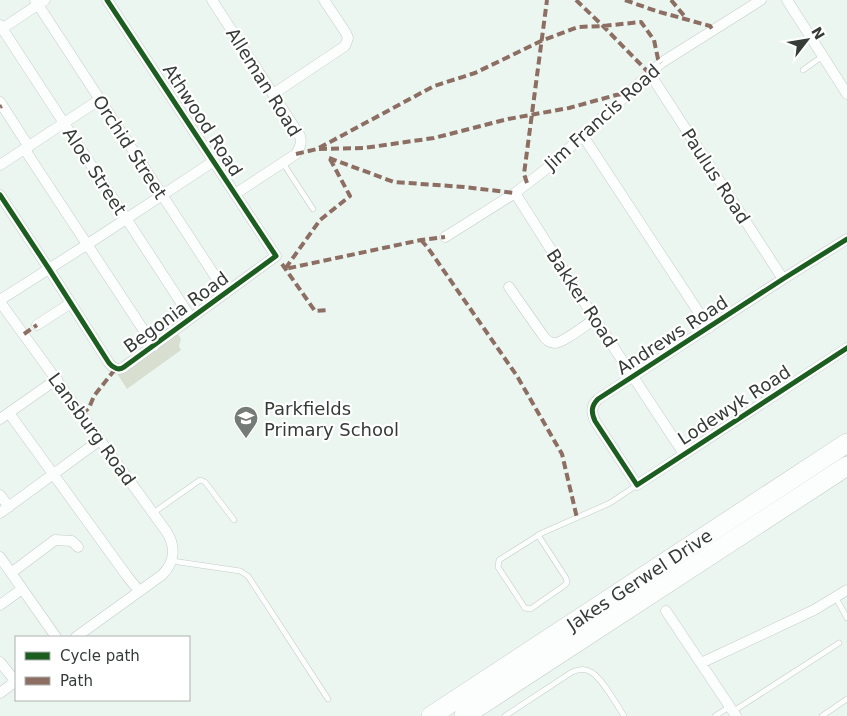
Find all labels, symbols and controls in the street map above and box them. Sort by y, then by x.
north arrow [782,15,832,65]
street label: Alleman Road [222,24,306,140]
text: N [808,24,828,42]
street label: Athwood Road [159,60,247,180]
street label: Jim Francis Road [539,60,664,175]
street label: Orchid Street [89,91,171,203]
street label: Aloe Street [59,123,131,219]
street label: Paulus Road [677,125,755,227]
street label: Bakker Road [542,245,622,351]
street label: Begonia Road [120,267,232,357]
street label: Andrews Road [613,291,731,379]
street label: Lodewyk Road [674,361,794,449]
street label: Lansburg Road [44,369,140,489]
place label: Parkfields Primary School [264,398,399,440]
school or university icon: Parkfields Primary School [233,405,259,439]
street label: Jakes Gerwel Drive [562,524,716,635]
legend [15,636,190,701]
text: Cycle path [60,647,140,665]
text: Path [60,672,93,690]

